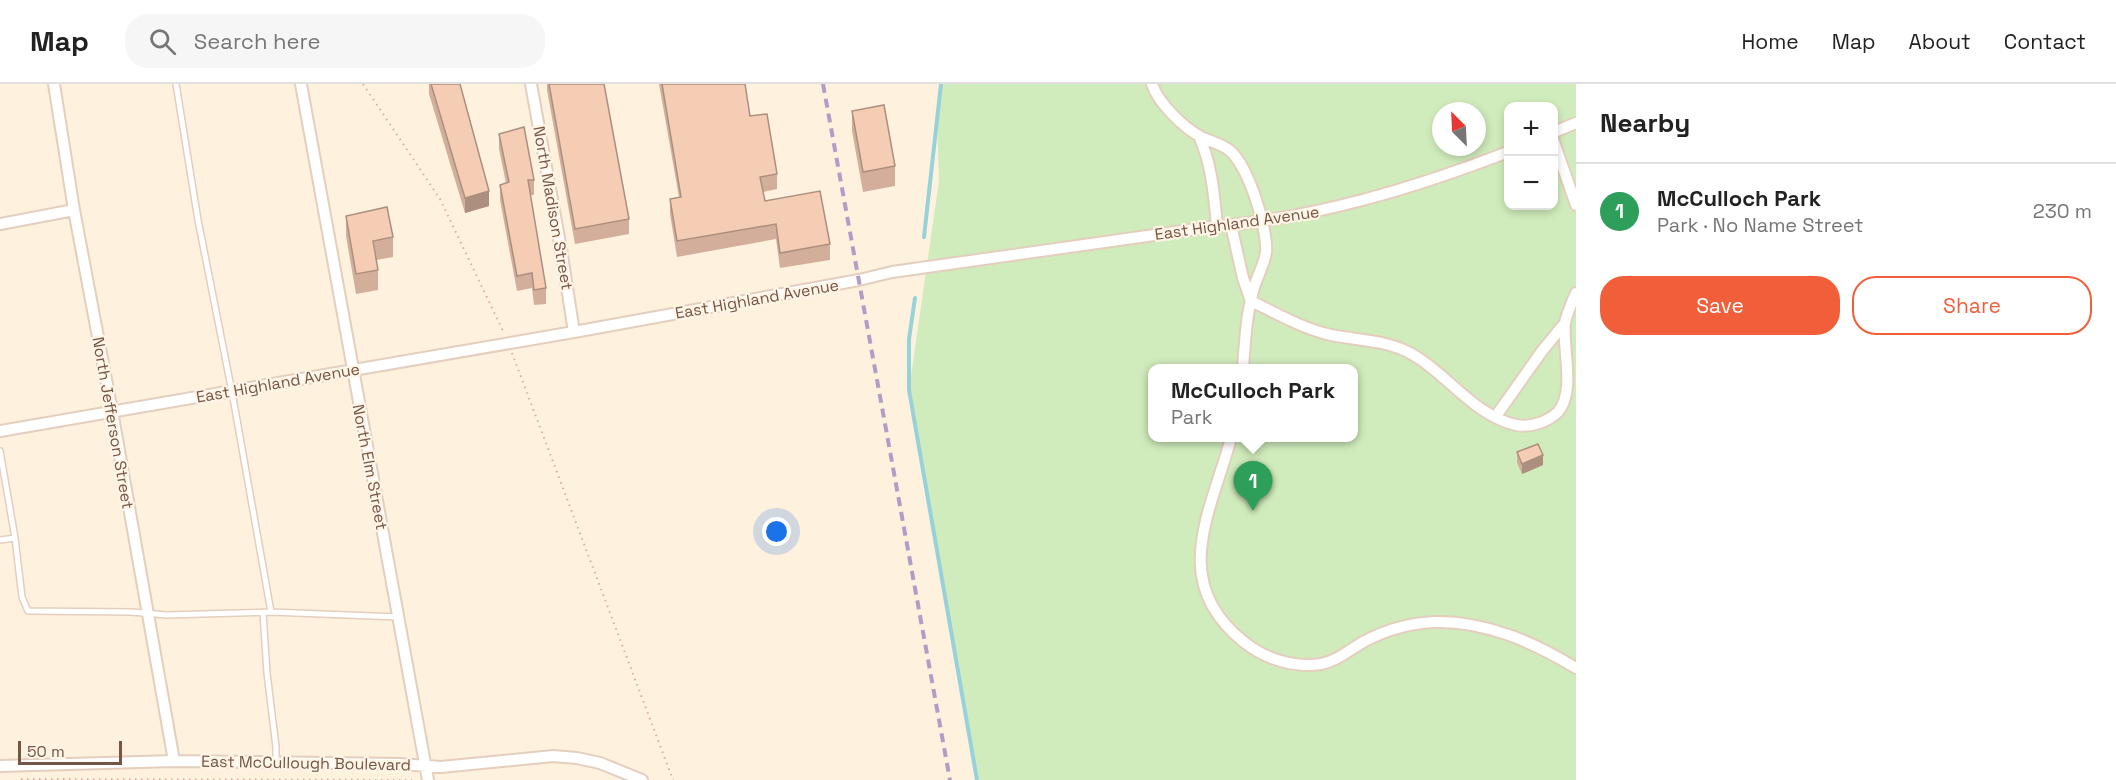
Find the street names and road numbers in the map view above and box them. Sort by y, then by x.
street label: North Madison Street [528,124,578,292]
street label: East Highland Avenue [1153,201,1321,245]
street label: East Highland Avenue [673,274,841,324]
street label: North Jefferson Street [88,335,138,511]
street label: East Highland Avenue [194,358,362,408]
street label: North Elm Street [348,402,392,532]
street label: East McCullough Boulevard [201,751,411,775]

